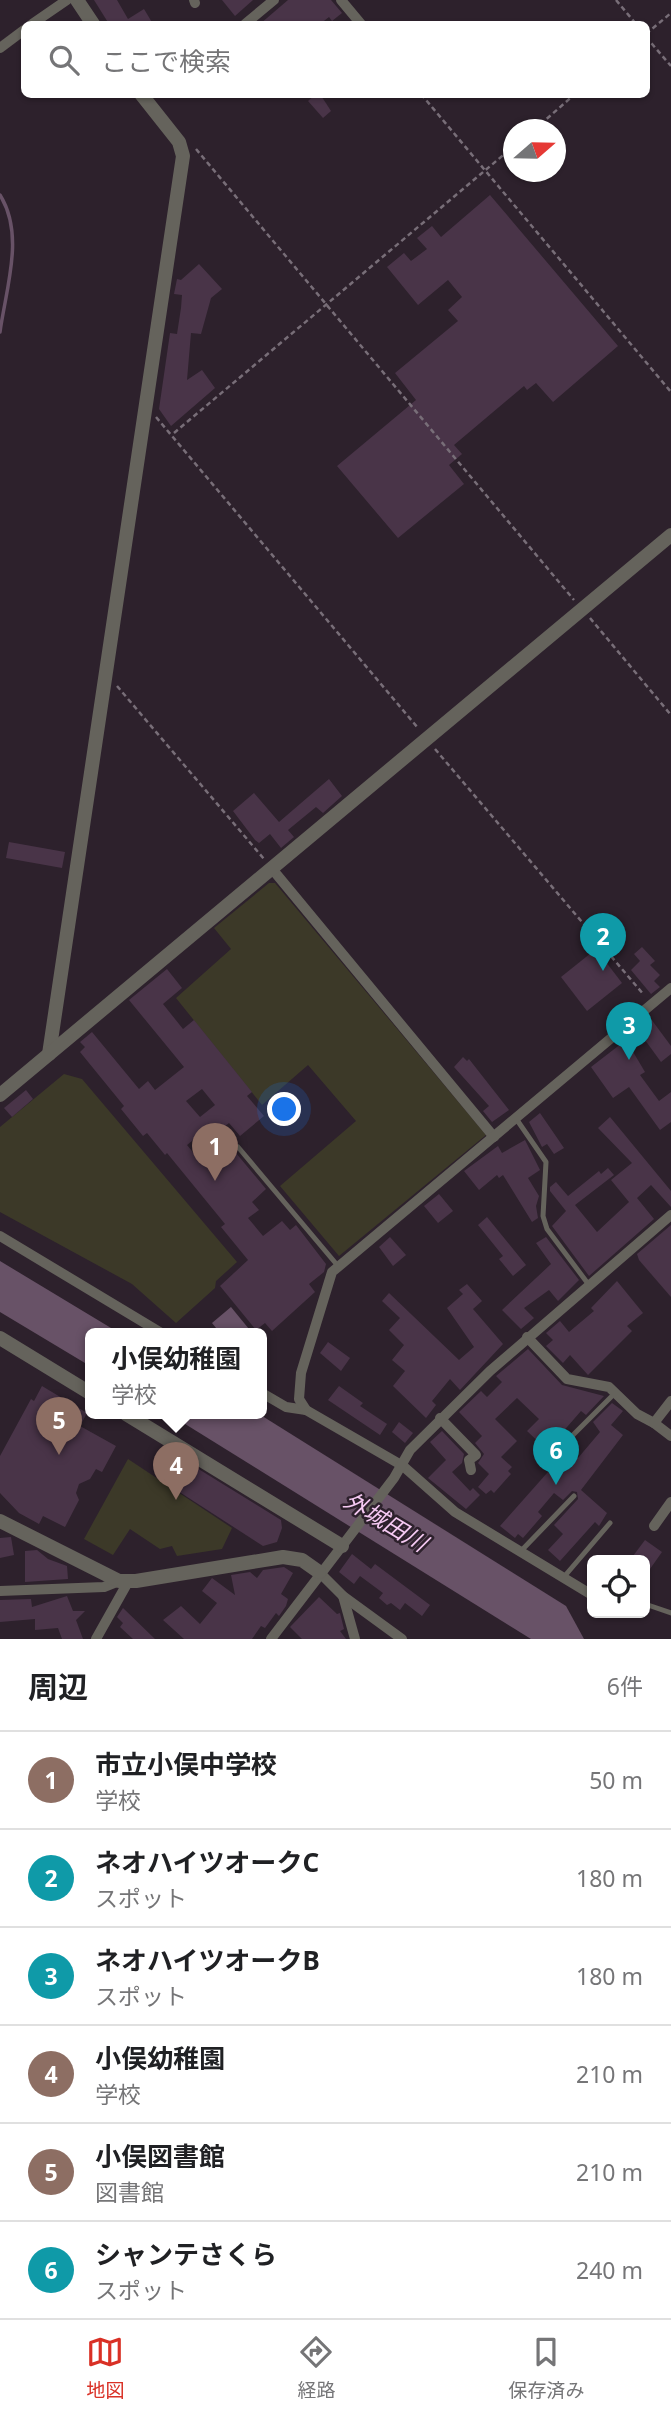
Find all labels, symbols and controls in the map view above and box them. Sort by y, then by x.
search box [21,21,650,98]
icon: search [45,41,83,79]
text: ここで検索 [101,43,231,79]
north arrow [503,119,566,182]
pin: 2 [580,913,626,971]
pin: 3 [606,1002,652,1060]
your location [267,1092,301,1126]
pin: 1 [192,1123,238,1181]
popup [85,1328,267,1419]
text: 小俣幼稚園 [111,1340,241,1376]
text: 学校 [111,1378,157,1410]
pin: 5 [36,1397,82,1455]
pin: 6 [533,1427,579,1485]
pin: 4 [153,1442,199,1500]
water label: 外城田川 [338,1484,436,1560]
map controls [587,1555,650,1618]
button: locate [587,1555,650,1618]
text: 周辺 [28,1666,88,1707]
text: 6件 [607,1670,643,1702]
text: 市立小俣中学校 [95,1746,277,1782]
text: 1 [44,1764,58,1796]
text: 50 m [589,1764,643,1796]
text: 学校 [95,1784,141,1816]
text: ネオハイツオークC [95,1844,319,1880]
text: 2 [44,1862,58,1894]
text: 180 m [576,1862,643,1894]
text: スポット [95,1882,187,1914]
text: ネオハイツオークB [95,1942,320,1978]
text: 3 [44,1960,58,1992]
text: 180 m [576,1960,643,1992]
text: スポット [95,1980,187,2012]
text: 小俣幼稚園 [95,2040,225,2076]
text: 4 [44,2058,58,2090]
text: 210 m [576,2058,643,2090]
text: 学校 [95,2078,141,2110]
text: 小俣図書館 [95,2138,225,2174]
text: 5 [44,2156,58,2188]
text: 210 m [576,2156,643,2188]
text: 図書館 [95,2176,164,2208]
text: シャンテさくら [95,2236,277,2272]
text: 6 [44,2254,58,2286]
text: 240 m [576,2254,643,2286]
text: スポット [95,2274,187,2306]
tab: 地図 [86,2333,125,2403]
tab: 経路 [297,2333,336,2403]
tab: 保存済み [508,2333,585,2403]

